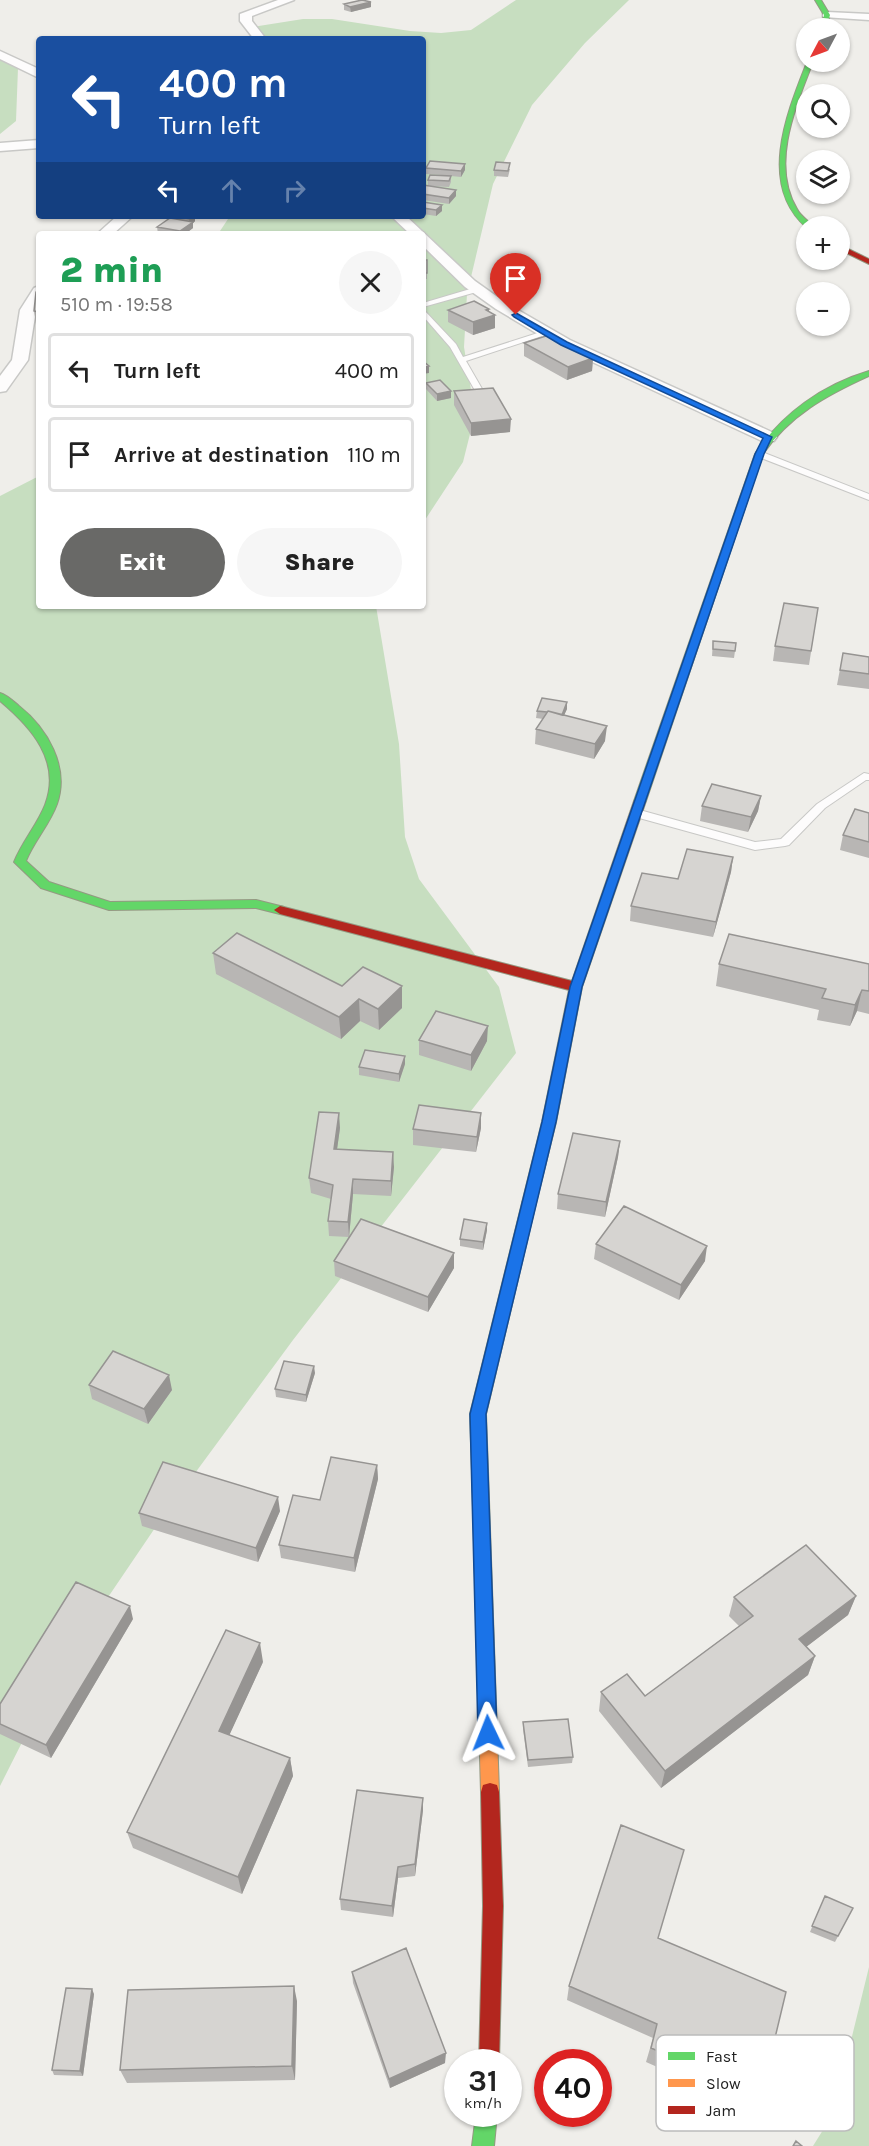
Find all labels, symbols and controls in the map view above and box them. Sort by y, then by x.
north arrow [796,18,850,72]
map controls [796,18,850,336]
text: 400 m [159,58,288,108]
icon: left [60,60,138,138]
button: search [796,84,850,138]
text: Turn left [159,109,260,141]
button: layers [796,150,850,204]
icon: left [152,174,185,207]
icon: ahead [215,174,248,207]
icon: right [278,174,311,207]
button: + [796,216,850,270]
text: 2 min [60,249,163,291]
button: close [339,251,402,314]
pin [490,253,541,315]
icon: arrive [499,262,532,295]
button: − [796,282,850,336]
text: 510 m · 19:58 [60,293,173,316]
icon: left [63,354,96,387]
text: Turn left [114,358,201,384]
text: 400 m [335,358,399,384]
icon: arrive [63,438,96,471]
text: Arrive at destination [114,442,329,468]
text: 110 m [347,442,401,468]
button: Exit [60,528,225,597]
button: Share [237,528,402,597]
position arrow [456,1701,520,1765]
legend [656,2035,854,2131]
text: Fast [706,2047,737,2066]
speed limit sign: 40 [534,2049,612,2127]
text: 31 [468,2063,498,2099]
text: Slow [706,2074,741,2093]
text: km/h [464,2094,502,2112]
text: Jam [706,2101,736,2120]

